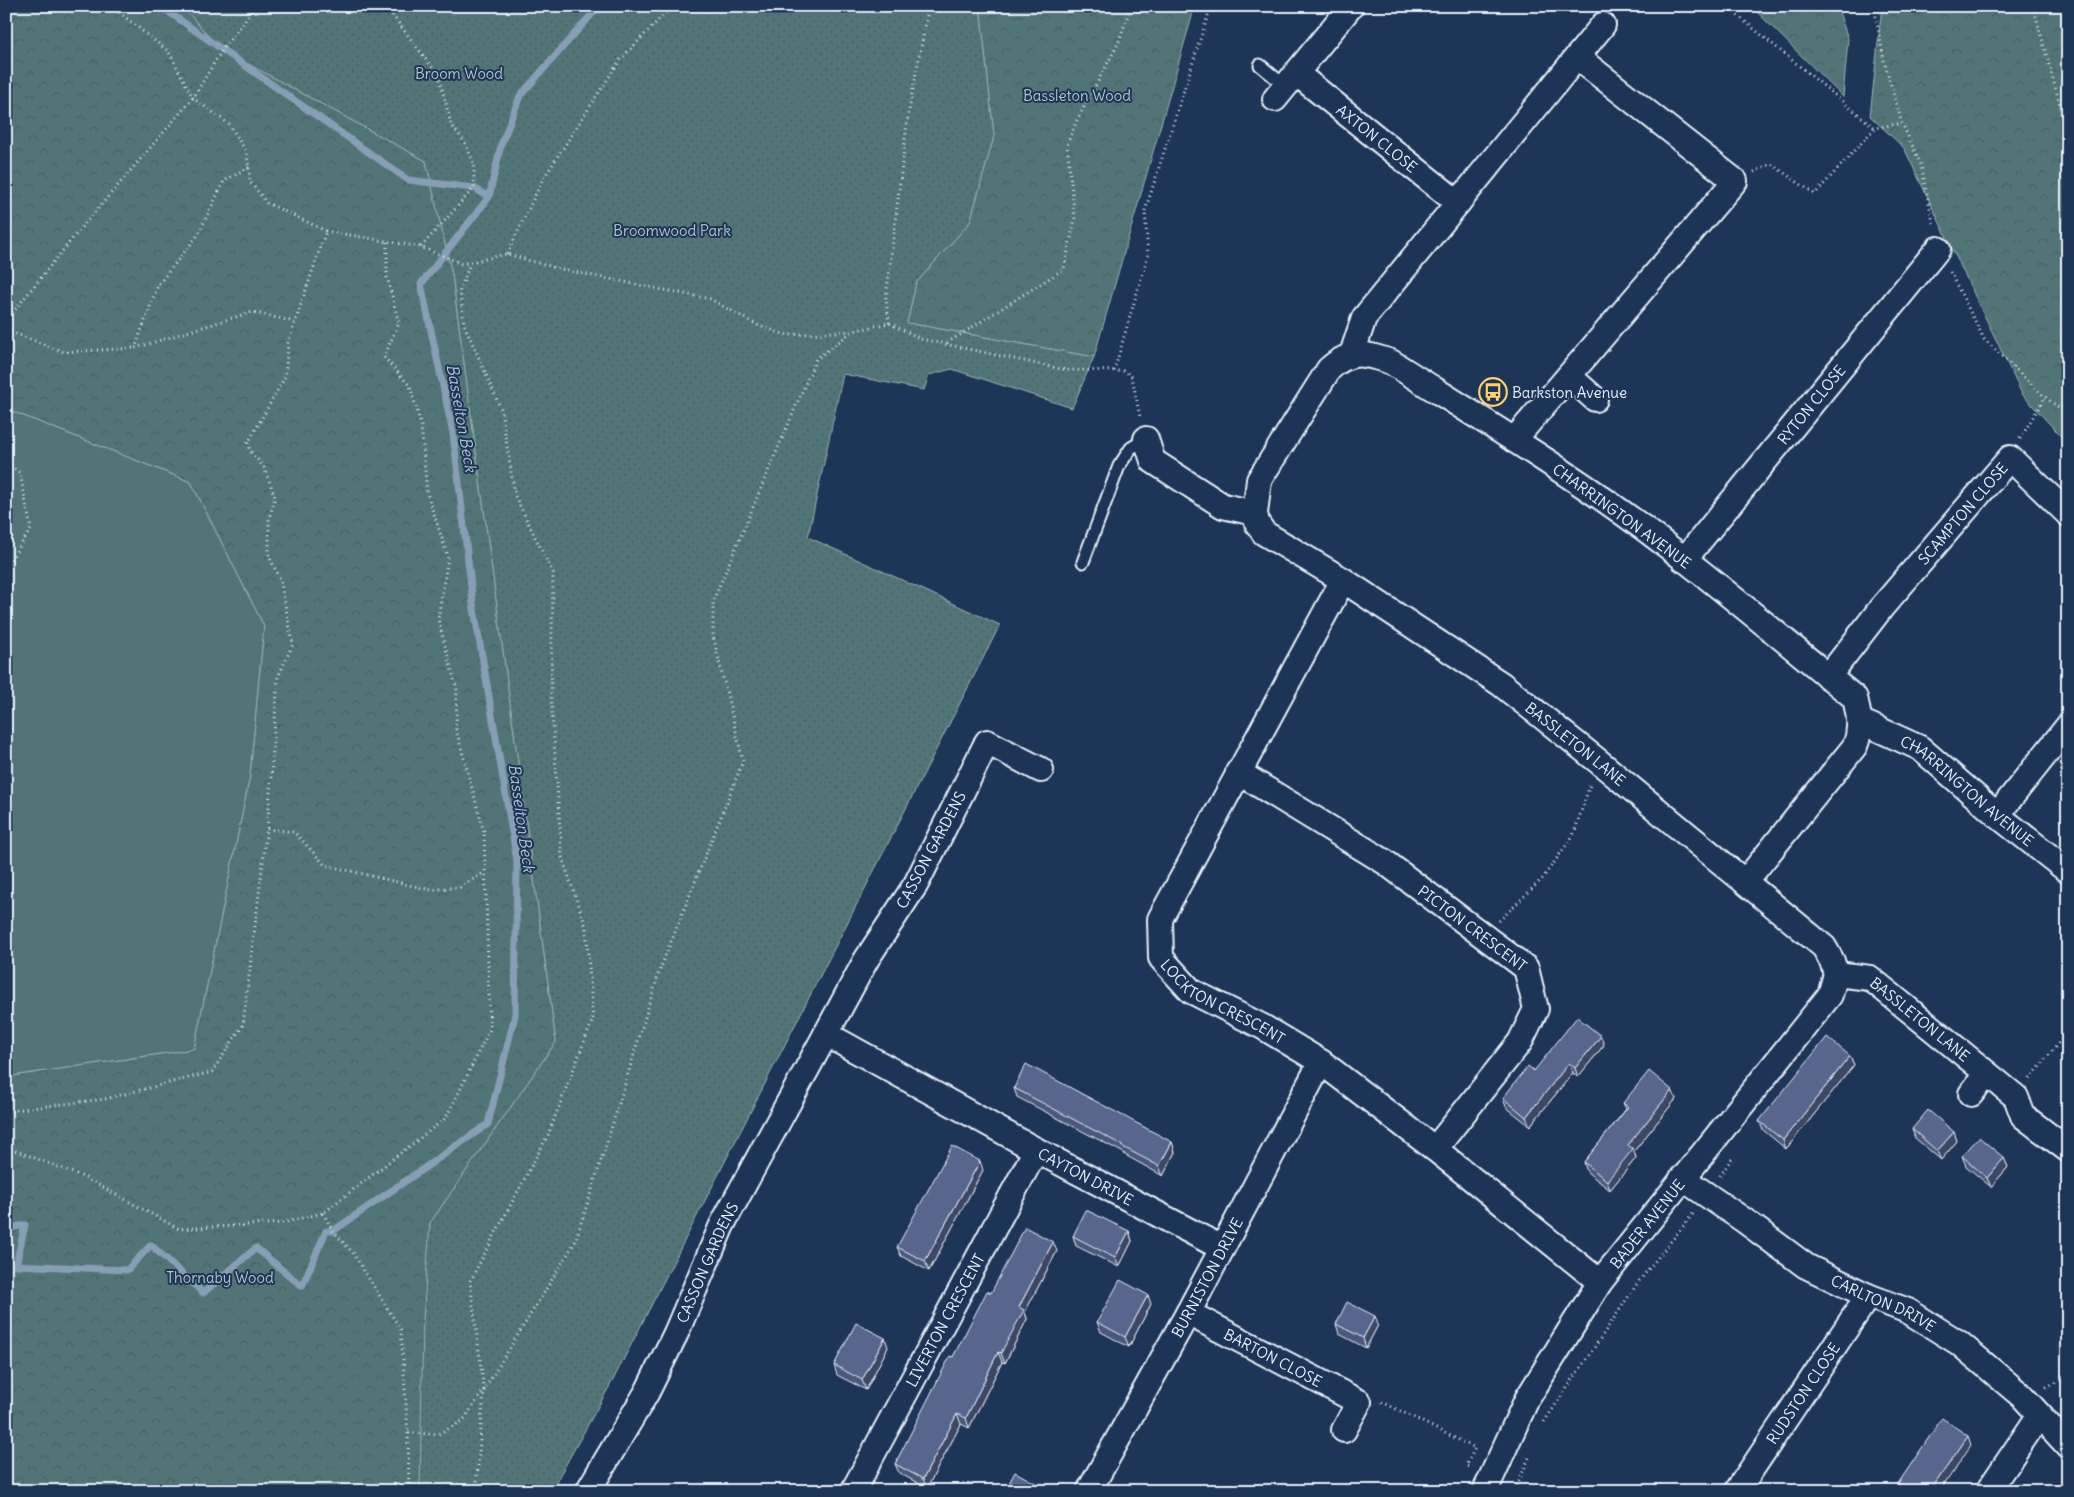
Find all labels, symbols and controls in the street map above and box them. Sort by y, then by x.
park label: Broom Wood [415,64,503,83]
park label: Bassleton Wood [1023,86,1131,105]
street label: AXTON CLOSE [1333,100,1422,176]
park label: Broomwood Park [613,221,731,240]
street label: RYTON CLOSE [1773,361,1849,448]
water label: Basselton Beck [443,362,482,475]
bus stop icon: Barkston Avenue [1478,377,1508,407]
place label: Barkston Avenue [1512,383,1627,402]
street label: SCAMPTON CLOSE [1914,458,2012,568]
street label: CHARRINGTON AVENUE [1549,459,1695,573]
street label: BASSLETON LANE [1522,698,1630,790]
street label: CHARRINGTON AVENUE [1898,731,2038,850]
water label: Basselton Beck [504,763,540,875]
street label: CASSON GARDENS [892,788,970,912]
street label: PICTON CRESCENT [1414,881,1531,975]
street label: LOCKTON CRESCENT [1157,955,1289,1048]
street label: BASSLETON LANE [1866,973,1974,1065]
street label: CAYTON DRIVE [1035,1143,1137,1209]
street label: BADER AVENUE [1605,1175,1688,1272]
street label: CASSON GARDENS [672,1199,742,1326]
street label: BURNISTON DRIVE [1167,1214,1246,1340]
street label: LIVERTON CRESCENT [901,1250,988,1390]
park label: Thornaby Wood [166,1268,274,1287]
street label: CARLTON DRIVE [1828,1270,1940,1336]
street label: BARTON CLOSE [1221,1324,1326,1391]
street label: RUDSTON CLOSE [1762,1339,1844,1447]

